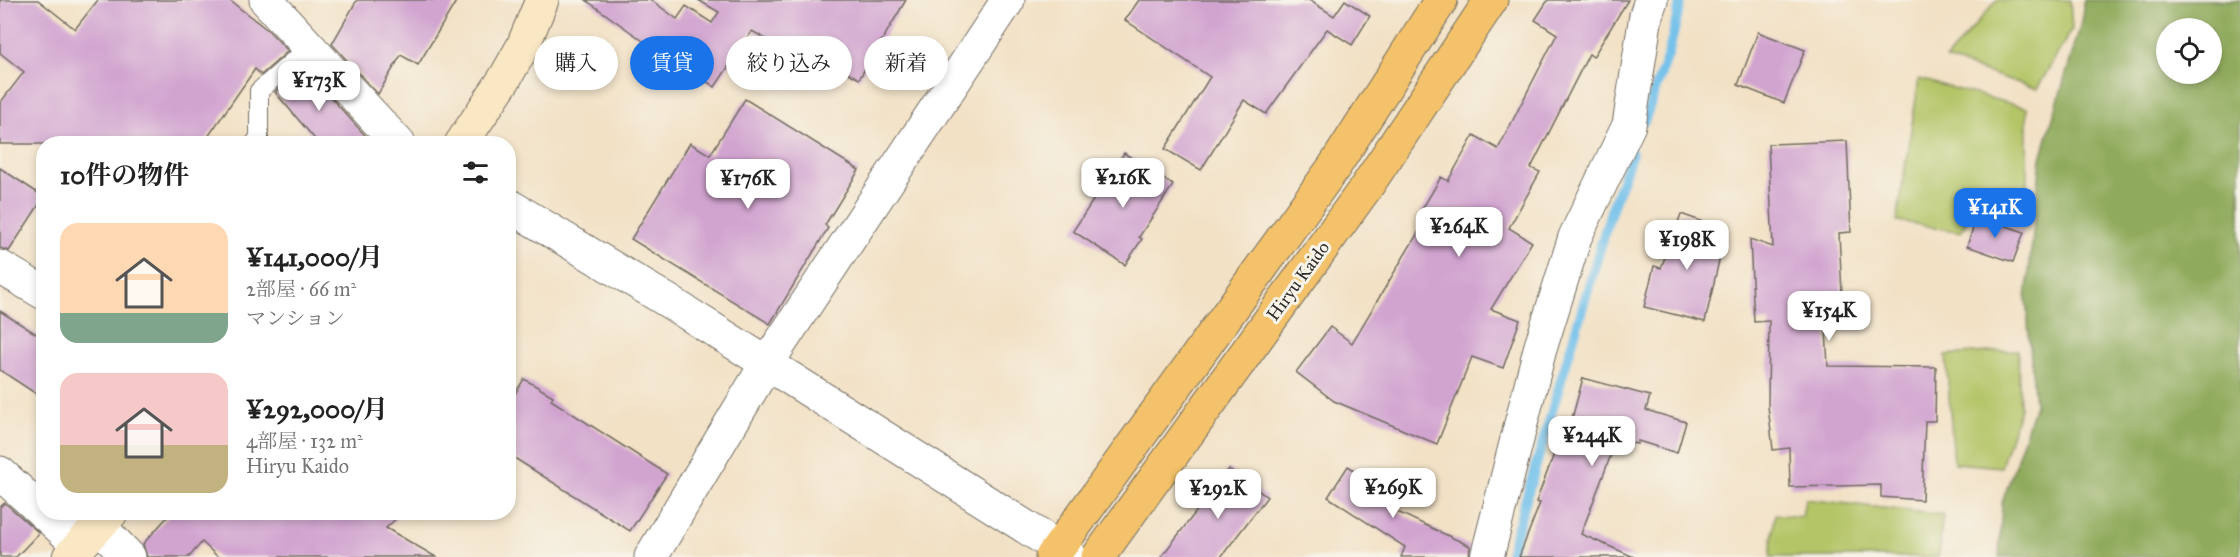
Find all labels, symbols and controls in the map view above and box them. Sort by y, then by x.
map controls [2156,18,2222,84]
button: locate [2156,18,2222,84]
chip: 購入 [534,36,618,90]
chip: 賃貸 [630,36,714,90]
chip: 絞り込み [726,36,852,90]
chip: 新着 [864,36,948,90]
pin: ¥173K [277,61,361,112]
text: ¥173K [292,68,346,92]
icon: filters [459,156,492,189]
pin: ¥216K [1081,158,1165,209]
text: 10件の物件 [60,159,189,191]
pin: ¥176K [706,159,790,210]
text: ¥216K [1095,165,1151,189]
text: ¥176K [720,166,776,190]
pin: ¥141K [1953,188,2037,239]
text: ¥141K [1968,195,2022,219]
pin: ¥264K [1417,207,1501,258]
text: ¥264K [1430,214,1488,238]
pin: ¥198K [1645,220,1729,271]
text: ¥198K [1659,227,1715,251]
street label: Hiryu Kaido [1262,237,1334,325]
text: ¥141,000/月 [246,241,383,273]
icon: home [108,247,180,319]
text: 2部屋 · 66 m² [246,277,356,301]
pin: ¥154K [1787,291,1871,342]
text: ¥154K [1802,298,1857,322]
text: マンション [246,306,345,330]
text: ¥292,000/月 [246,393,388,425]
icon: home [108,397,180,469]
pin: ¥244K [1550,416,1634,467]
text: ¥244K [1562,423,1622,447]
text: 4部屋 · 132 m² [246,429,363,453]
text: Hiryu Kaido [246,454,349,478]
pin: ¥269K [1351,468,1435,519]
pin: ¥292K [1176,469,1260,520]
text: ¥269K [1364,475,1422,499]
text: ¥292K [1189,476,1247,500]

